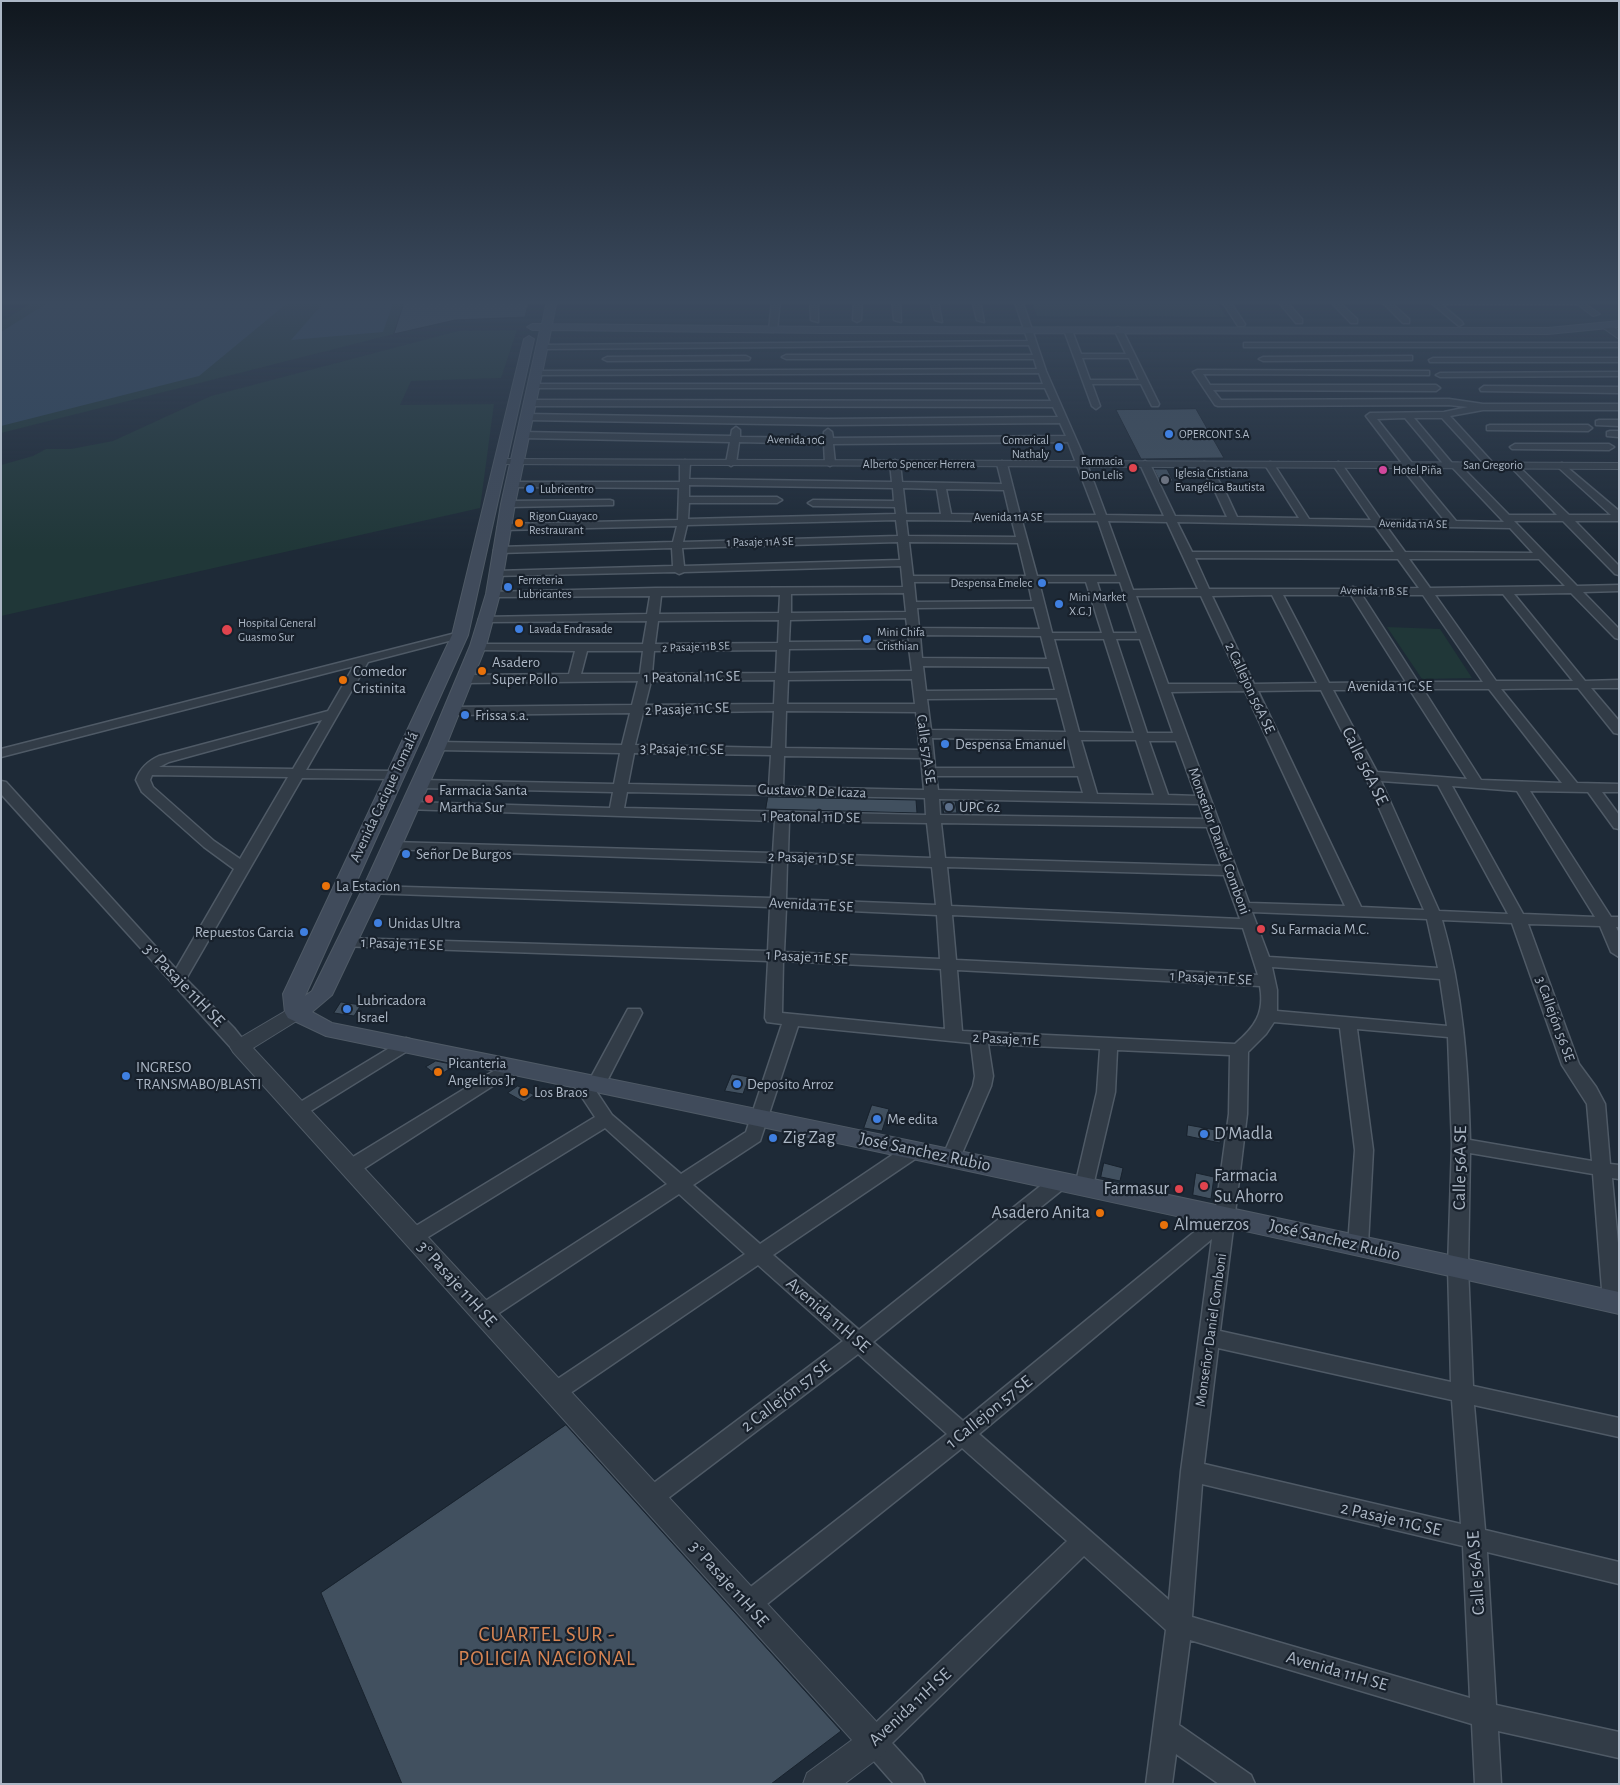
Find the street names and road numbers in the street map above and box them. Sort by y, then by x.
street label: Avenida 10G [767,432,825,448]
street label: Alberto Spencer Herrera [863,457,975,471]
street label: San Gregorio [1463,458,1523,472]
street label: Avenida 11A SE [974,510,1042,524]
street label: Avenida 11A SE [1379,516,1447,532]
street label: 1 Pasaje 11A SE [726,534,794,550]
street label: Avenida 11B SE [1340,583,1408,599]
street label: 2 Pasaje 11B SE [662,639,730,655]
street label: 2 Callejon 56A SE [1221,640,1279,736]
street label: 1 Peatonal 11C SE [644,667,740,687]
street label: Avenida 11C SE [1348,677,1432,695]
street label: 2 Pasaje 11C SE [645,699,729,719]
street label: Calle 57A SE [912,713,940,785]
street label: Calle 56A SE [1337,723,1393,809]
street label: Avenida Cacique Tomalá [346,729,422,865]
street label: 3 Pasaje 11C SE [640,739,724,759]
street label: Monseñor Daniel Comboni [1184,765,1254,917]
street label: Gustavo R De Icaza [757,780,867,802]
street label: 1 Peatonal 11D SE [762,807,860,827]
street label: 2 Pasaje 11D SE [768,847,854,869]
street label: Avenida 11E SE [768,894,854,916]
street label: 1 Pasaje 11E SE [361,934,443,954]
street label: 3° Pasaje 11H SE [138,938,230,1032]
street label: 1 Pasaje 11E SE [766,946,848,968]
street label: 1 Pasaje 11E SE [1170,967,1252,989]
street label: 3 Callejón 56 SE [1531,974,1579,1064]
street label: 2 Pasaje 11E [972,1028,1040,1050]
street label: Calle 56A SE [1448,1126,1472,1210]
street label: José Sanchez Rubio [857,1128,993,1176]
street label: José Sanchez Rubio [1267,1214,1403,1266]
street label: 3° Pasaje 11H SE [413,1236,501,1332]
street label: Monseñor Daniel Comboni [1191,1252,1231,1408]
street label: Avenida 11H SE [781,1272,875,1358]
street label: 2 Callejón 57 SE [737,1355,835,1437]
street label: 1 Callejon 57 SE [941,1371,1037,1453]
street label: 2 Pasaje 11G SE [1339,1497,1443,1541]
street label: Calle 56A SE [1462,1530,1490,1616]
street label: 3° Pasaje 11H SE [685,1536,773,1632]
street label: Avenida 11H SE [1284,1646,1390,1696]
street label: Avenida 11H SE [864,1663,956,1751]

